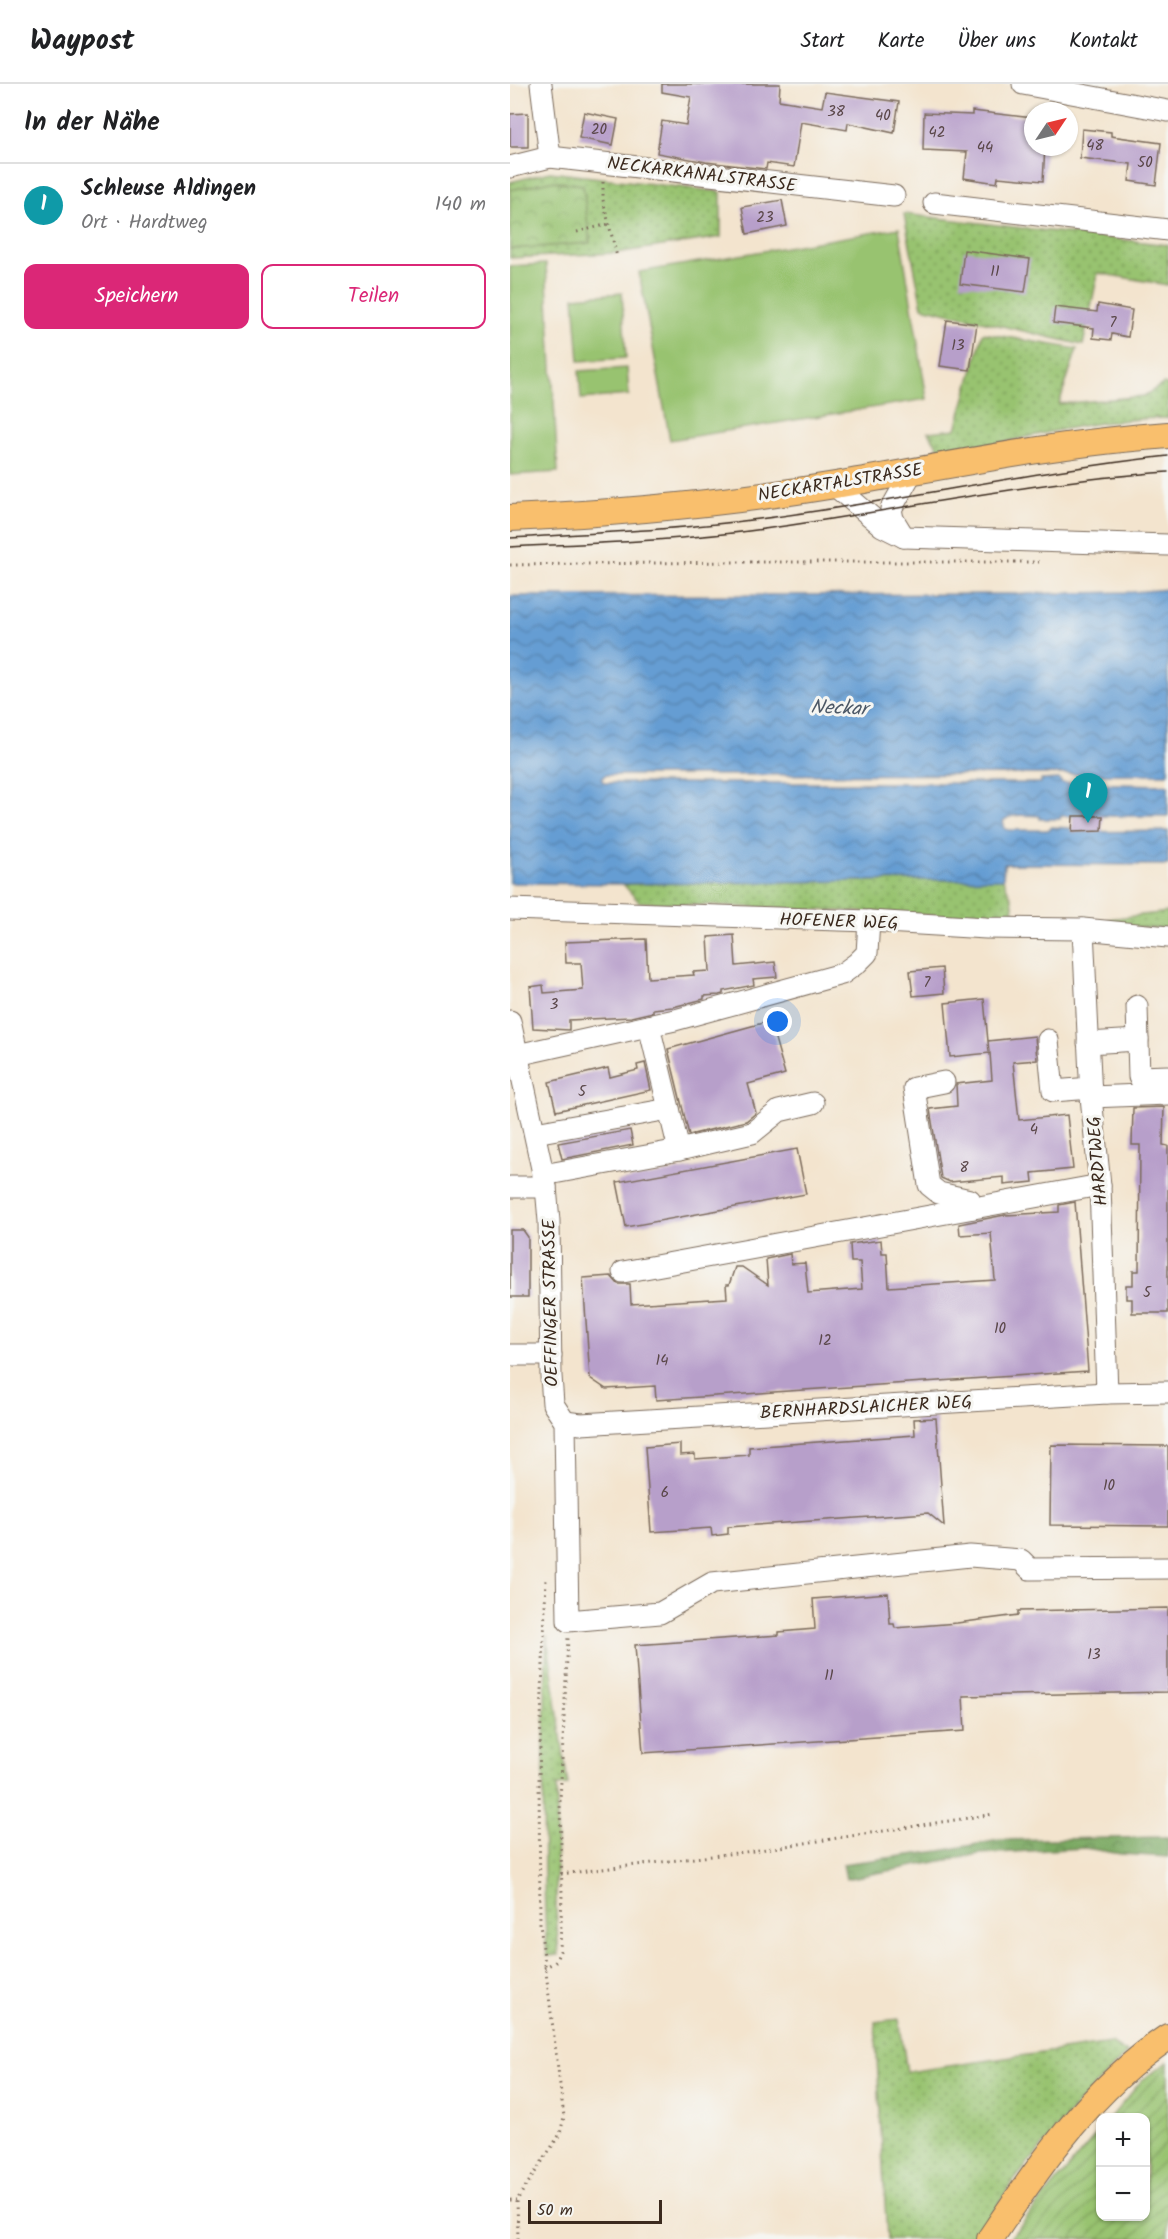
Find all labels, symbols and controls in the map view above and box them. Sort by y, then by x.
text: Waypost [30,19,134,64]
text: Start [800,25,845,58]
text: Karte [878,25,924,58]
text: Über uns [957,25,1036,58]
text: Kontakt [1069,25,1138,58]
house number: 38 [827,100,846,124]
text: In der Nähe [24,102,160,144]
north arrow [1024,102,1078,156]
house number: 40 [875,104,891,128]
house number: 20 [591,118,608,142]
house number: 42 [929,121,945,145]
house number: 48 [1086,134,1105,158]
house number: 44 [977,136,993,160]
street label: NECKARKANALSTRASSE [606,149,799,202]
house number: 50 [1137,151,1153,175]
text: Schleuse Aldingen [81,172,256,207]
text: 1 [40,189,47,221]
text: 140 m [435,189,486,221]
house number: 23 [756,206,774,230]
text: Ort · Hardtweg [81,207,207,239]
house number: 11 [990,260,1000,284]
button: Speichern [24,264,249,329]
button: Teilen [261,264,486,329]
house number: 7 [1110,311,1118,335]
house number: 13 [951,334,965,358]
street label: NECKARTALSTRASSE [756,456,925,511]
water label: Neckar [810,692,872,726]
pin: 1 [1068,774,1108,823]
street label: HOFENER WEG [779,906,899,939]
house number: 7 [924,971,932,995]
house number: 3 [550,993,559,1017]
your location [763,1007,792,1036]
house number: 5 [578,1080,587,1104]
street label: HARDTWEG [1080,1115,1117,1207]
house number: 4 [1030,1118,1038,1142]
house number: 8 [959,1156,969,1180]
street label: OEFFINGER STRASSE [536,1218,567,1387]
house number: 5 [1143,1281,1152,1305]
house number: 10 [994,1317,1007,1341]
house number: 12 [818,1329,832,1353]
house number: 14 [656,1349,668,1373]
street label: BERNHARDSLAICHER WEG [759,1388,973,1429]
house number: 10 [1103,1474,1116,1498]
house number: 6 [661,1481,669,1505]
house number: 13 [1087,1643,1101,1667]
house number: 11 [824,1664,834,1688]
map controls [1096,2113,1150,2221]
button: + [1096,2113,1150,2167]
button: − [1096,2167,1150,2221]
scale bar [528,2197,662,2224]
text: 50 m [537,2198,573,2223]

